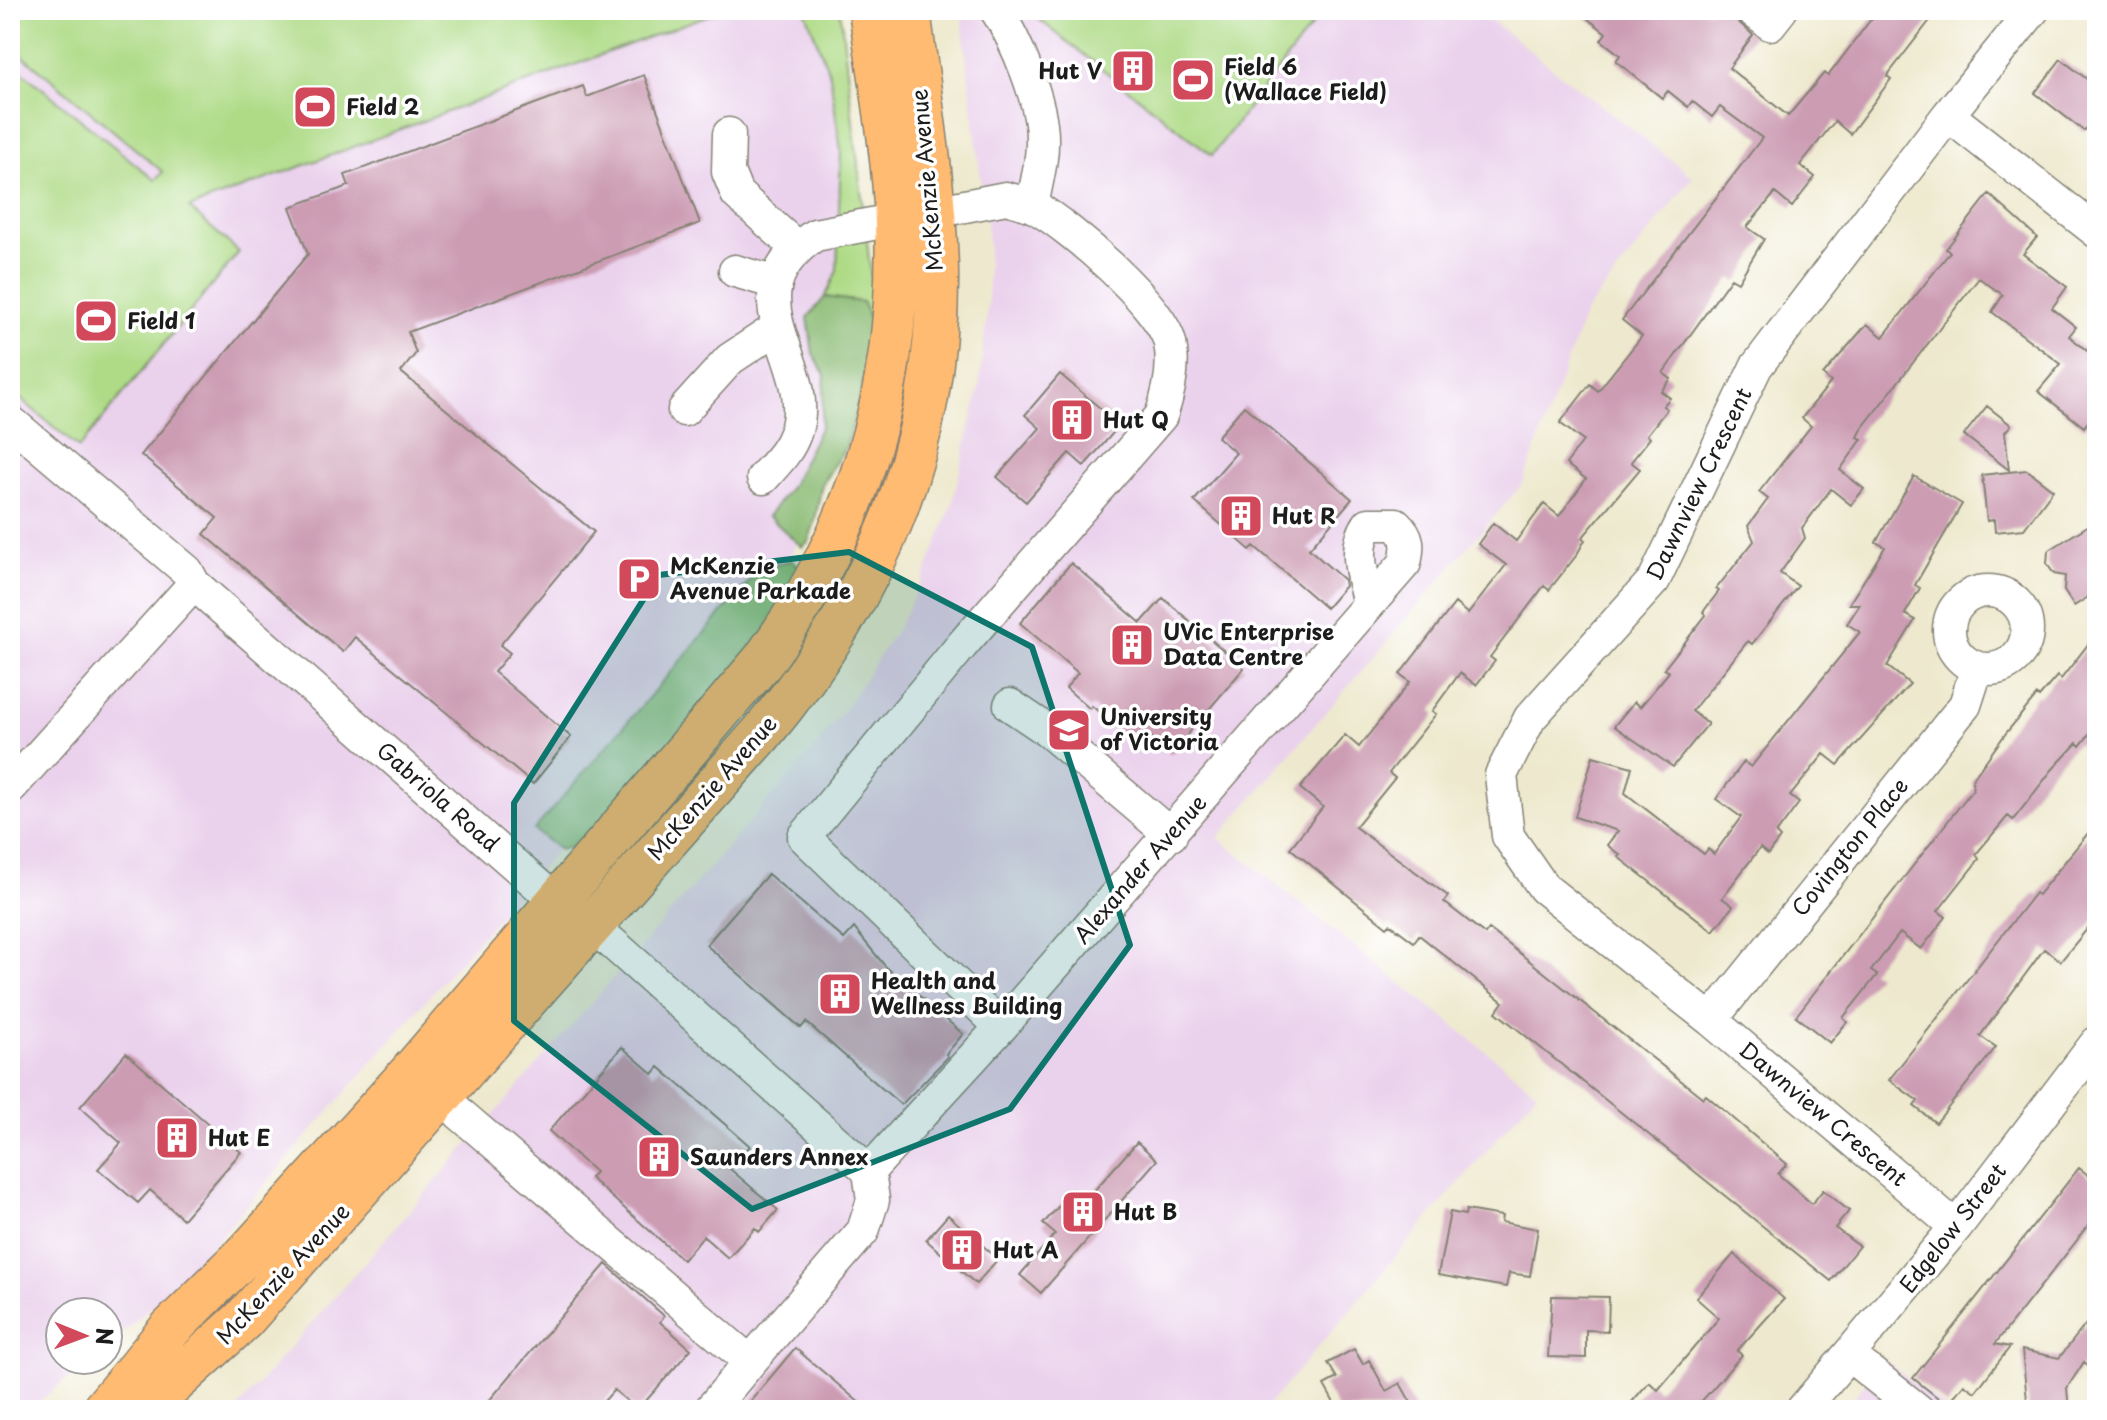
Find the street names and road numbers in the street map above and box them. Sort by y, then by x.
street label: McKenzie Avenue [901,88,950,273]
street label: Dawnview Crescent [1637,381,1759,585]
street label: McKenzie Avenue [638,707,783,867]
street label: Gabriola Road [370,733,508,859]
street label: Covington Place [1783,770,1915,922]
street label: Alexander Avenue [1065,786,1213,950]
street label: Dawnview Crescent [1733,1032,1915,1193]
street label: Edgelow Street [1891,1155,2013,1299]
street label: McKenzie Avenue [207,1195,356,1351]

